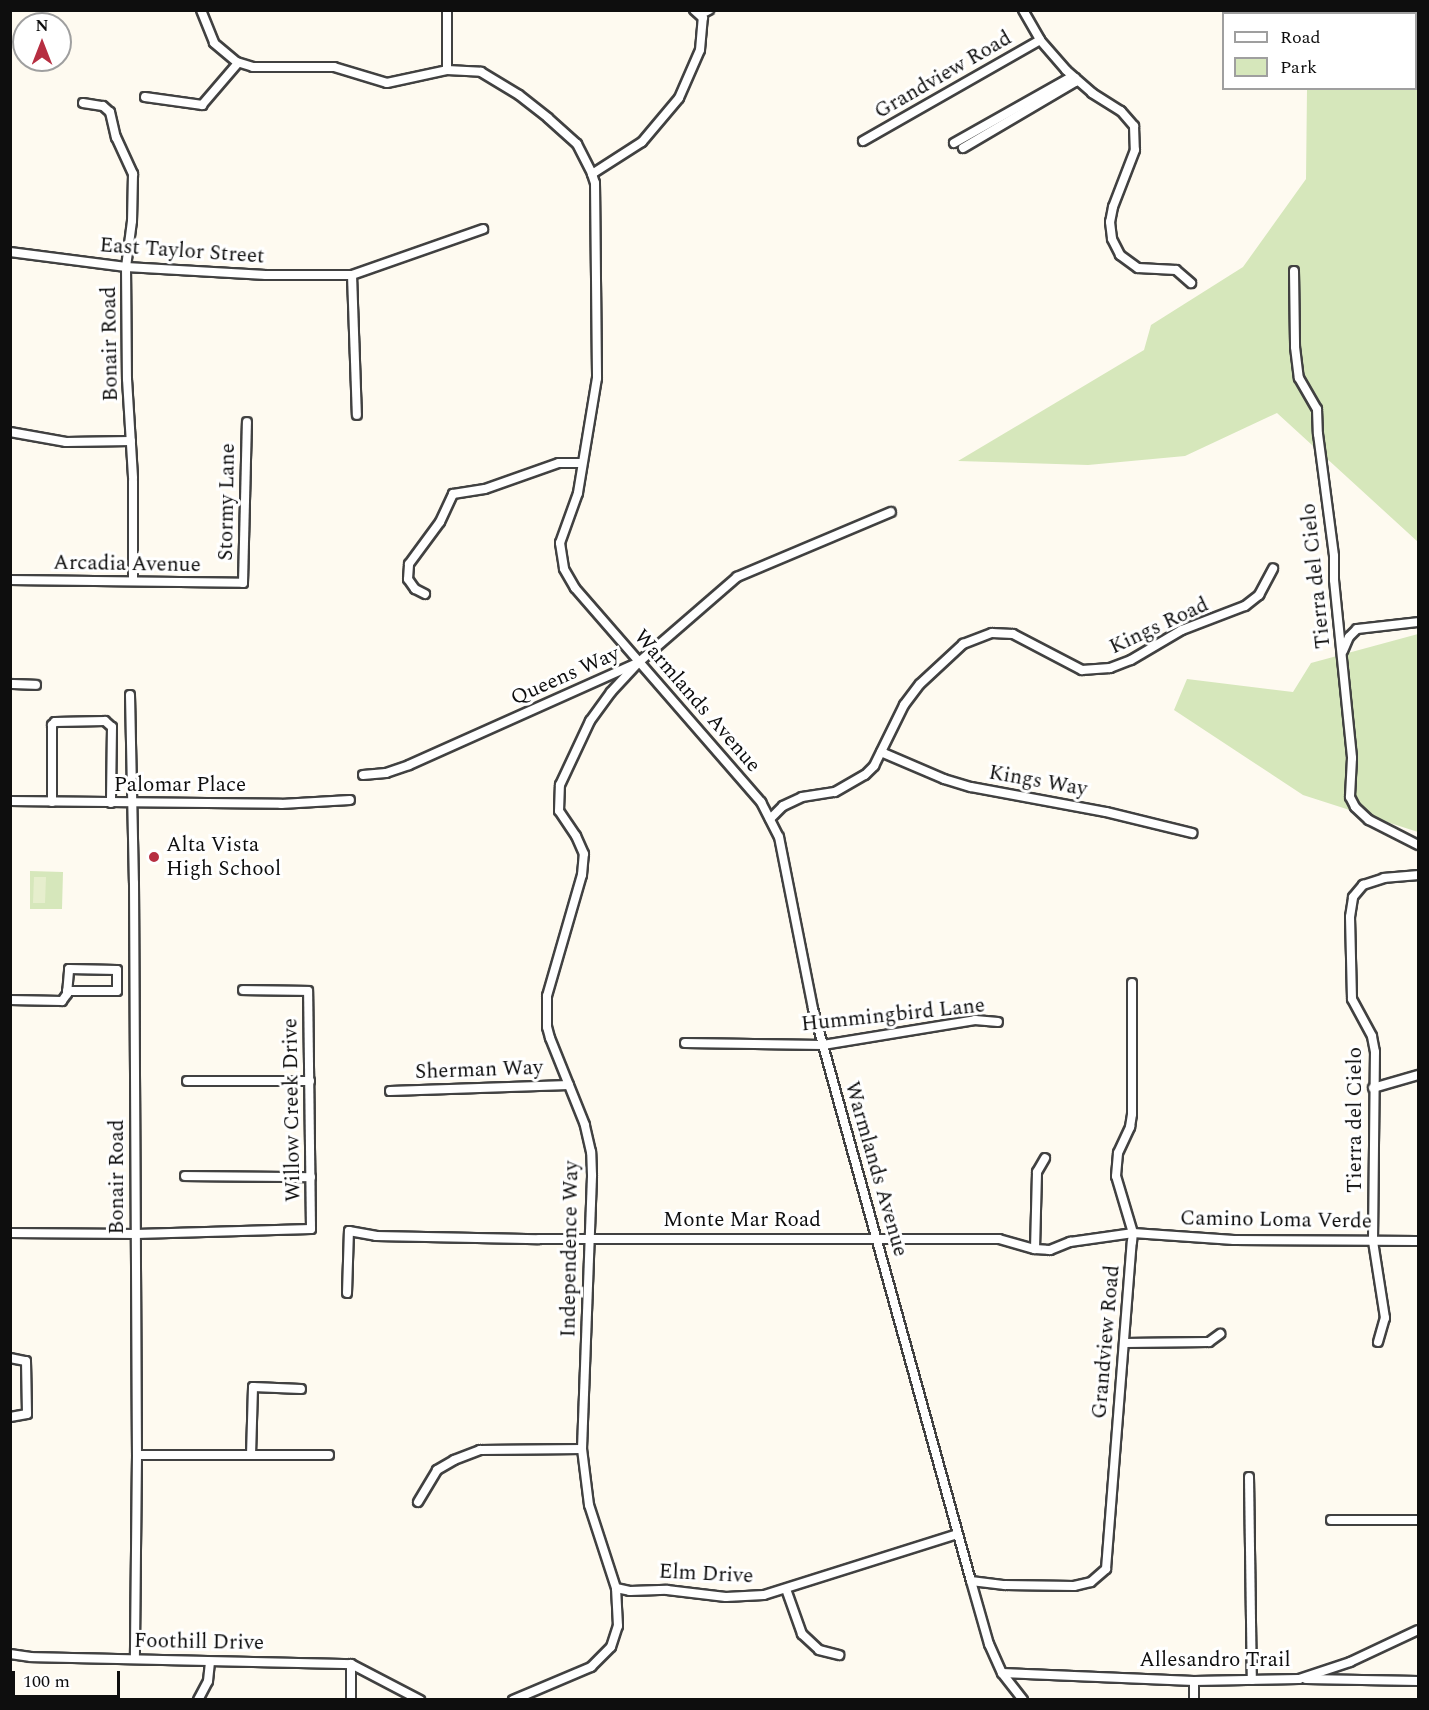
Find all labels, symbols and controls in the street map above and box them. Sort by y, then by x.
north arrow [12,12,72,72]
legend [1222,12,1417,90]
text: N [35,14,49,38]
text: Road [1280,24,1321,51]
street label: Grandview Road [870,26,1016,124]
text: Park [1280,54,1317,81]
street label: East Taylor Street [99,233,265,269]
street label: Bonair Road [96,286,124,402]
street label: Stormy Lane [213,443,241,561]
street label: Tierra del Cielo [1296,502,1336,650]
street label: Arcadia Avenue [53,550,201,578]
street label: Kings Road [1105,592,1213,660]
street label: Warmlands Avenue [628,624,766,778]
street label: Queens Way [507,641,623,711]
street label: Kings Way [987,760,1089,802]
street label: Palomar Place [114,772,246,798]
place label: Alta Vista High School [166,832,281,882]
marker: Alta Vista High School [147,850,161,864]
street label: Hummingbird Lane [800,993,986,1037]
street label: Willow Creek Drive [278,1018,306,1202]
street label: Tierra del Cielo [1342,1047,1368,1193]
street label: Sherman Way [415,1055,543,1085]
street label: Warmlands Avenue [839,1079,913,1259]
street label: Bonair Road [104,1119,130,1235]
street label: Independence Way [556,1160,584,1338]
street label: Camino Loma Verde [1180,1206,1372,1234]
street label: Monte Mar Road [663,1207,821,1233]
street label: Grandview Road [1087,1264,1125,1420]
street label: Elm Drive [658,1559,754,1589]
street label: Foothill Drive [134,1628,264,1656]
street label: Allesandro Trail [1139,1647,1291,1673]
scale bar [15,1659,123,1697]
text: 100 m [23,1668,70,1695]

